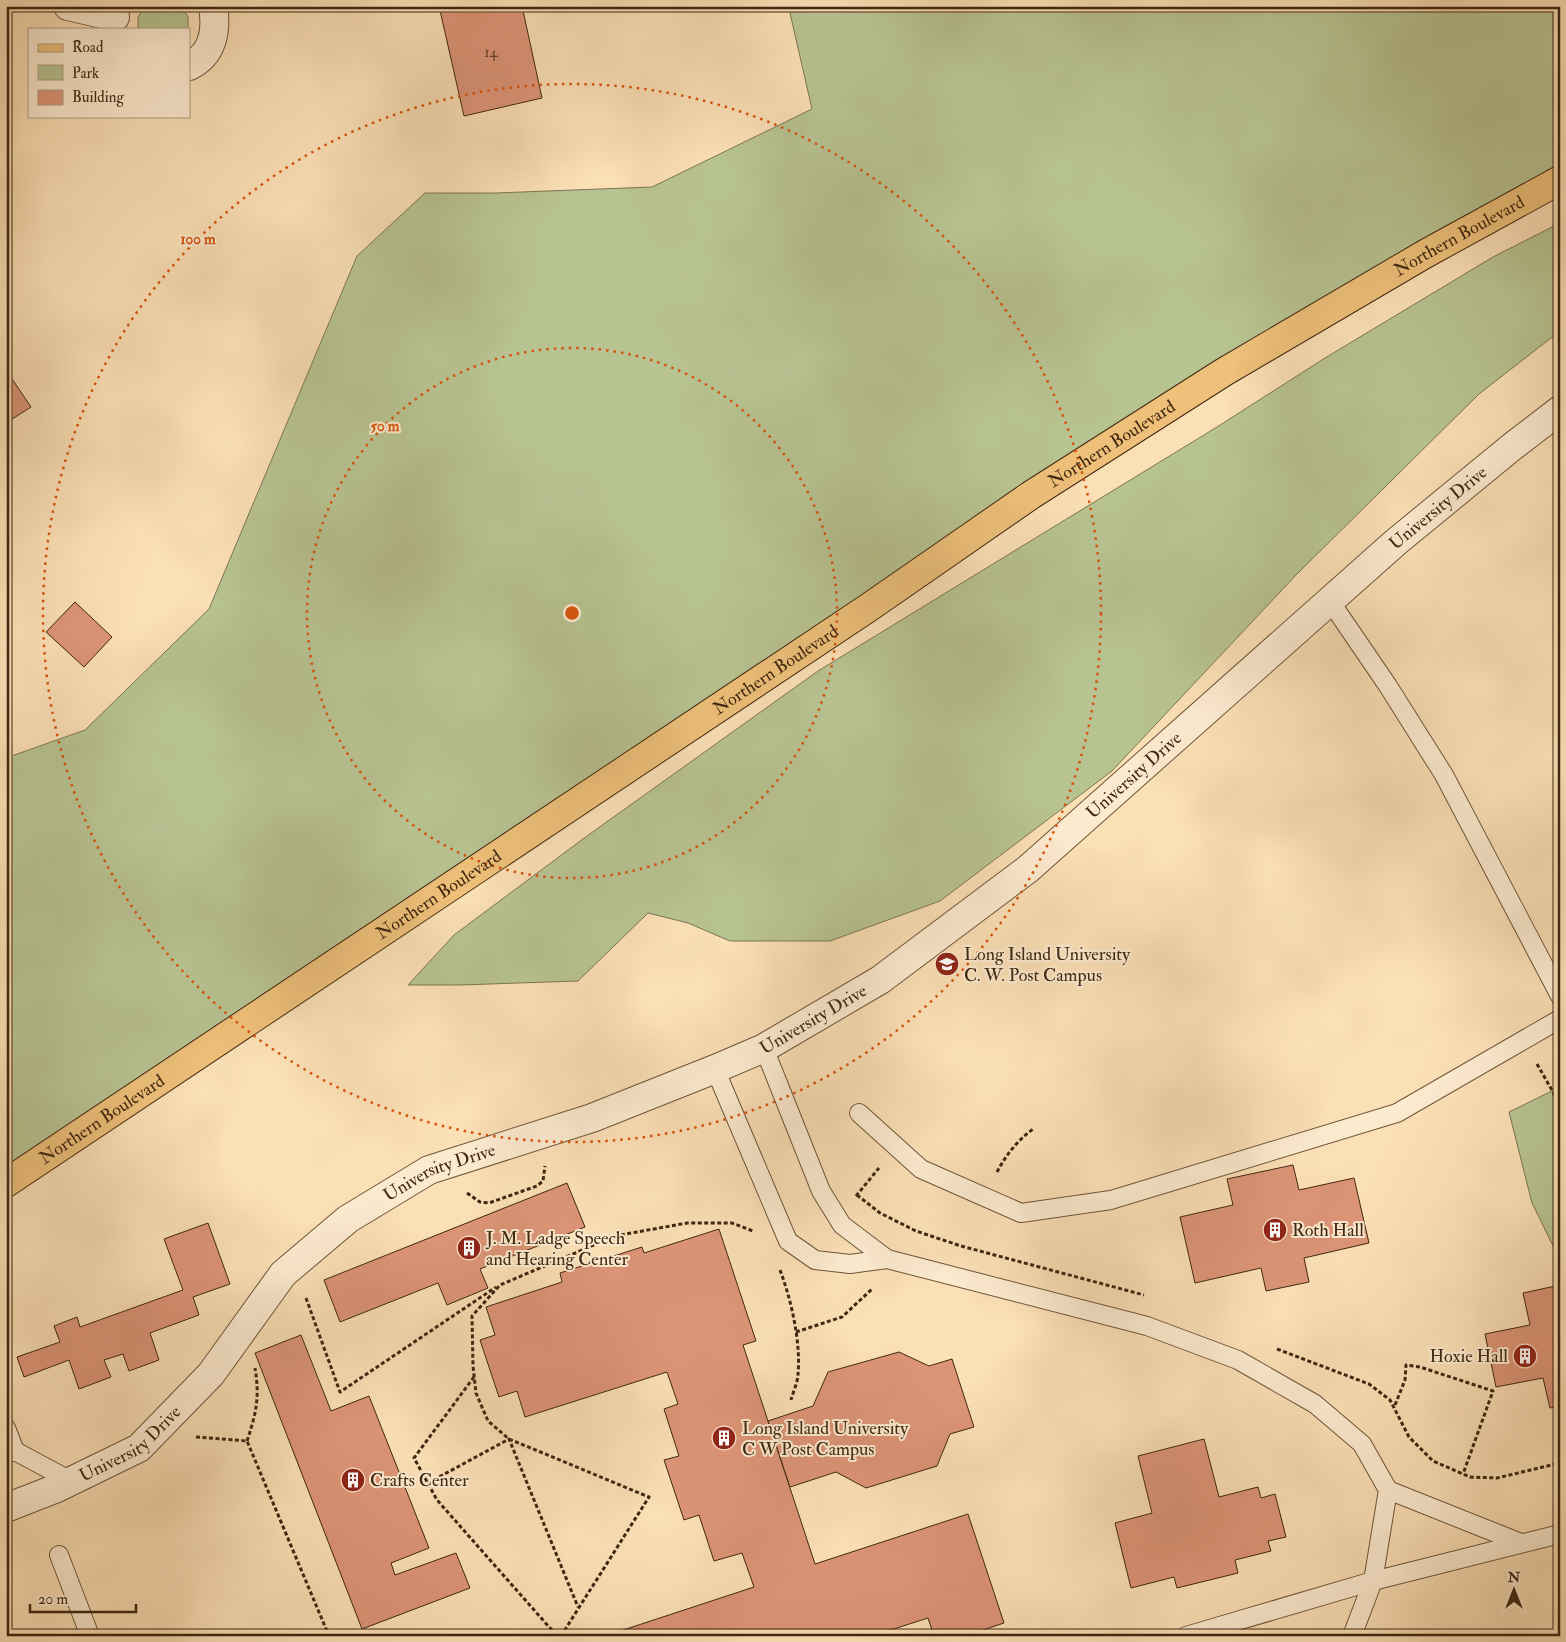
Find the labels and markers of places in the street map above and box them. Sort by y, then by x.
centre of rings [563,604,581,622]
place label: Long Island University C. W. Post Campus [964,943,1131,987]
school or university icon: Long Island University C. W. Post Campus [934,951,960,977]
building icon: Roth Hall [1262,1217,1288,1243]
place label: Roth Hall [1292,1219,1364,1242]
place label: J. M. Ladge Speech and Hearing Center [485,1227,628,1271]
building icon: J. M. Ladge Speech and Hearing Center [456,1235,482,1261]
building icon: Hoxie Hall [1512,1343,1538,1369]
place label: Hoxie Hall [1430,1345,1508,1368]
place label: Long Island University C W Post Campus [742,1417,909,1461]
building icon: Long Island University C W Post Campus [711,1425,737,1451]
building icon: Crafts Center [340,1467,366,1493]
place label: Crafts Center [370,1469,469,1492]

